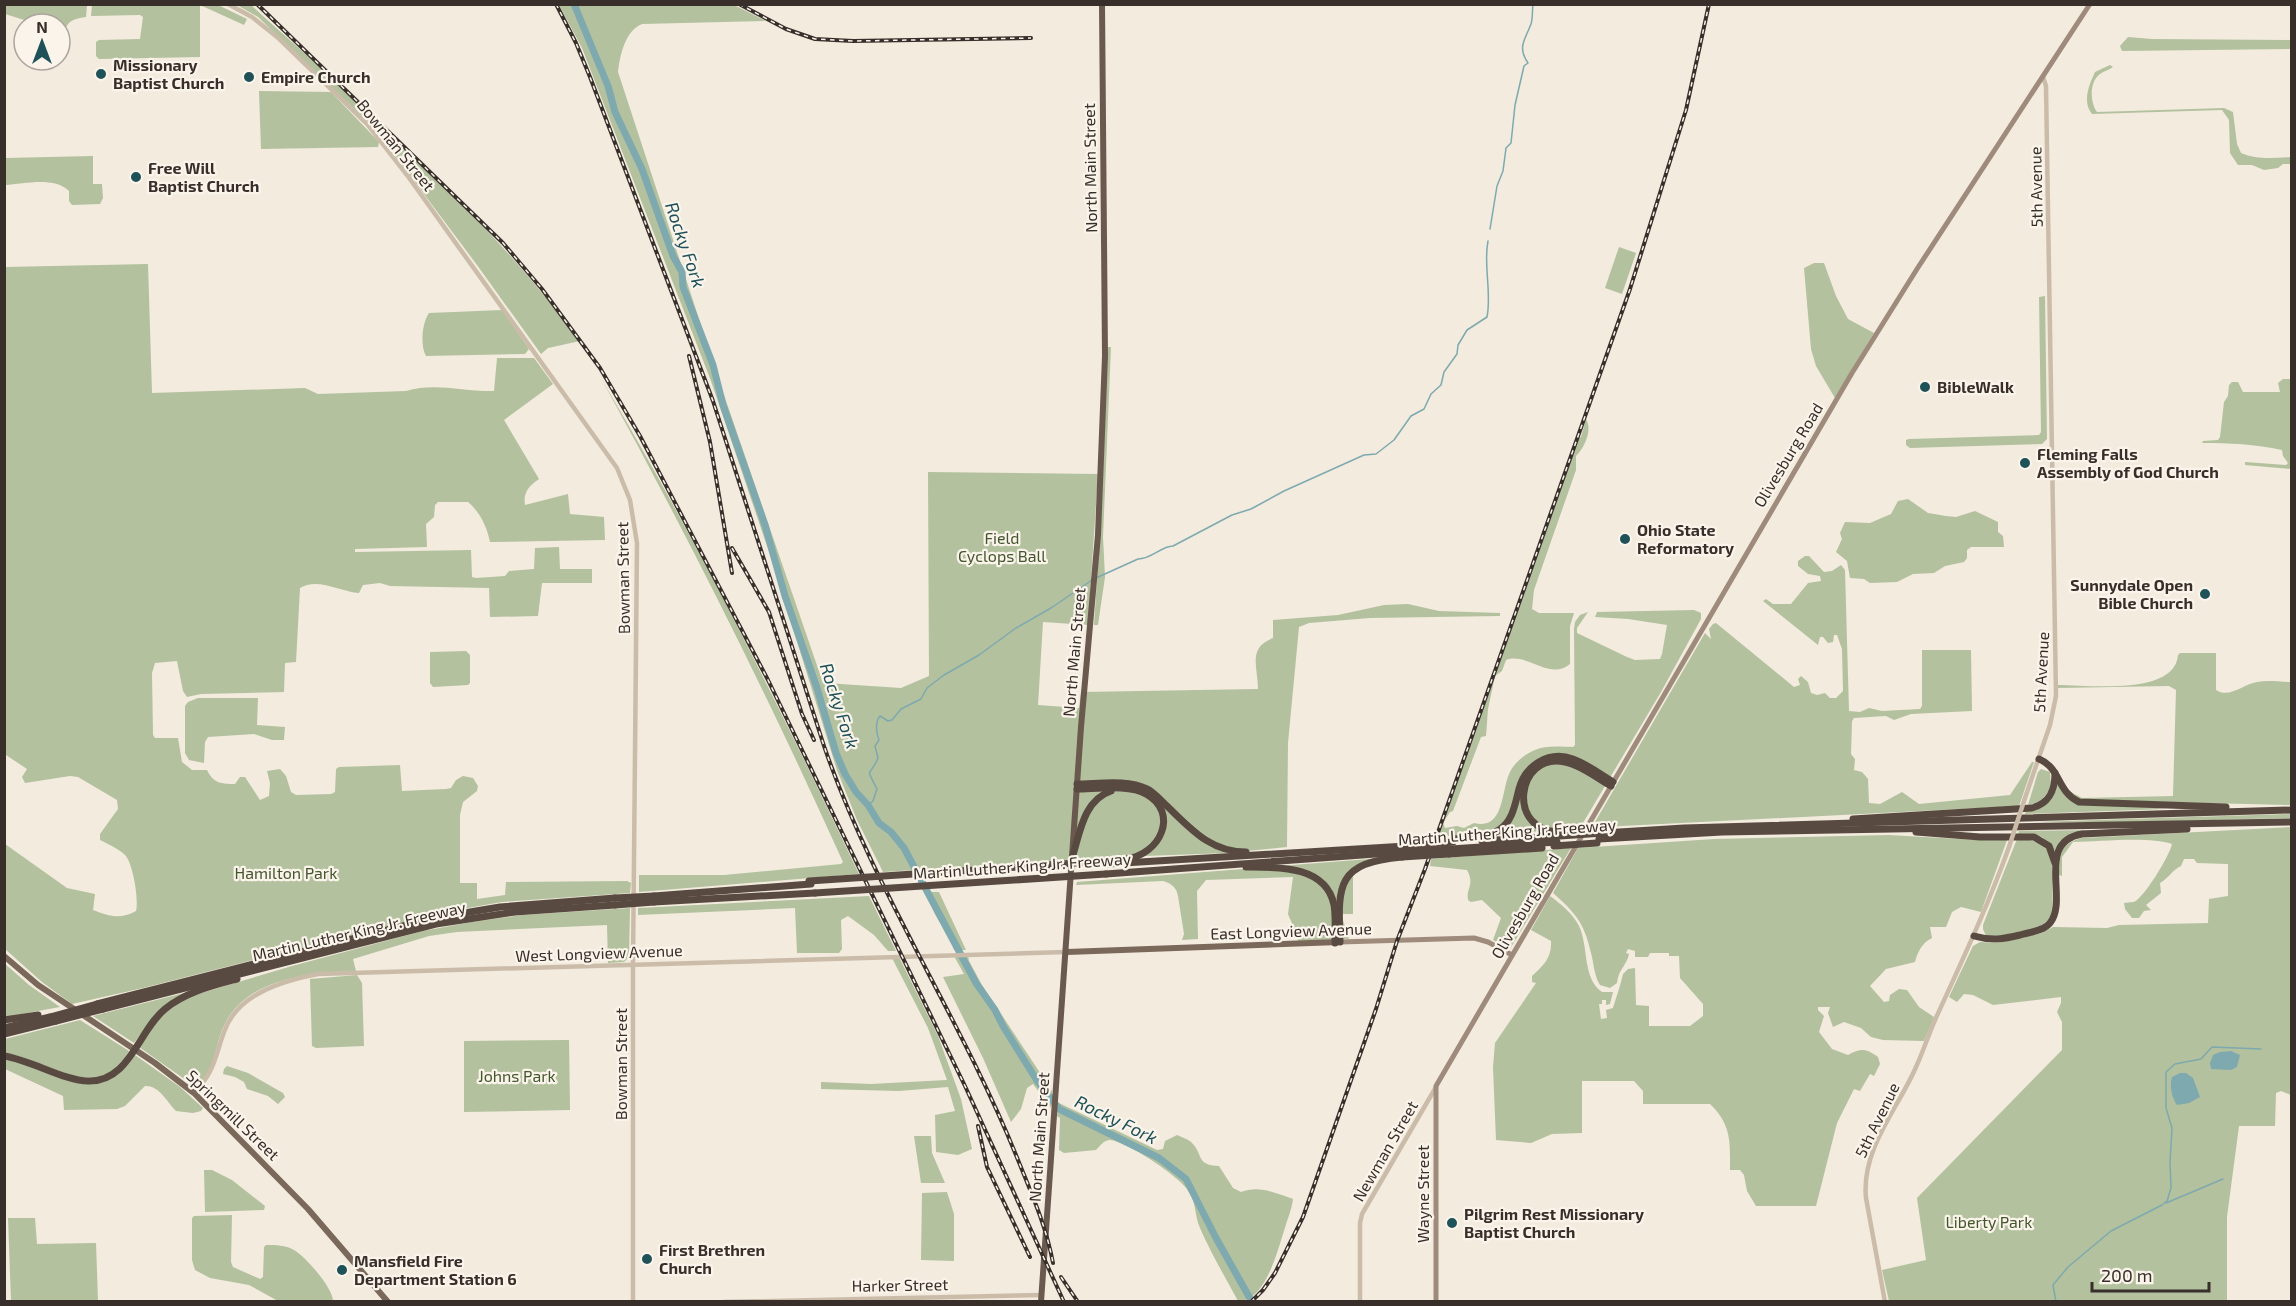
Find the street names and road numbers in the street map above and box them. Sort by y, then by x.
street label: Bowman Street [354,95,439,194]
street label: North Main Street [1079,103,1100,233]
street label: 5th Avenue [2025,146,2046,228]
street label: Olivesburg Road [1749,399,1826,510]
street label: Bowman Street [612,522,633,634]
street label: North Main Street [1058,586,1089,717]
street label: 5th Avenue [2029,631,2052,713]
street label: Martin Luther King Jr. Freeway [1397,814,1617,849]
street label: Martin Luther King Jr. Freeway [912,848,1132,883]
street label: Olivesburg Road [1487,850,1562,962]
street label: Martin Luther King Jr. Freeway [250,897,468,964]
street label: East Longview Avenue [1210,918,1372,943]
street label: West Longview Avenue [515,940,683,965]
street label: Bowman Street [611,1008,630,1120]
street label: Springmill Street [183,1065,284,1164]
street label: North Main Street [1024,1072,1053,1202]
street label: 5th Avenue [1850,1079,1903,1160]
street label: Newman Street [1348,1097,1421,1205]
street label: Wayne Street [1413,1145,1432,1243]
street label: Harker Street [852,1274,948,1295]

